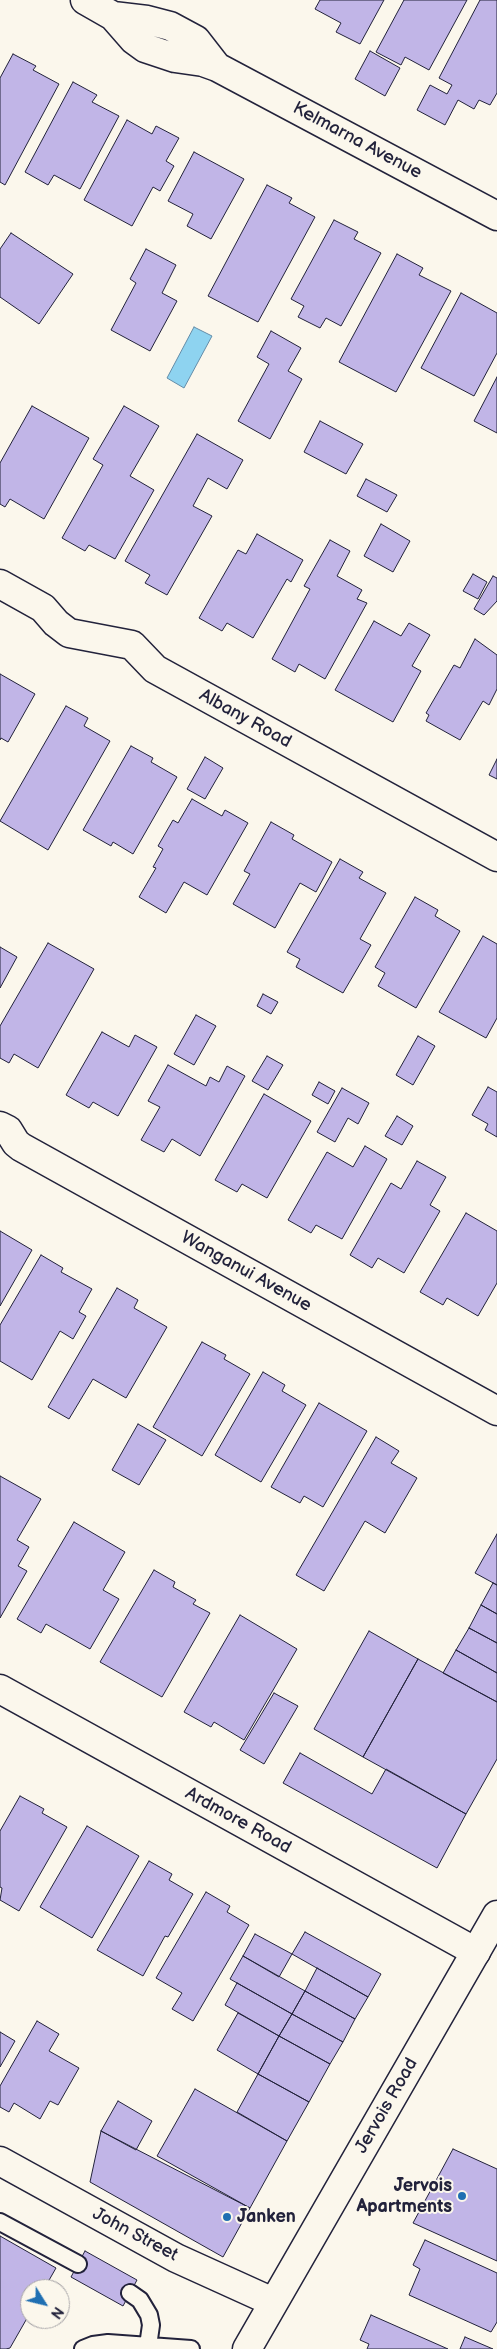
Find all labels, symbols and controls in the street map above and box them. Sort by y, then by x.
street label: Kelmarna Avenue [289,98,425,184]
street label: Albany Road [195,685,295,753]
street label: Wanganui Avenue [177,1227,315,1317]
street label: Ardmore Road [181,1783,295,1859]
street label: Jervois Road [351,2055,423,2157]
place label: Jervois Apartments [357,2175,452,2218]
marker: Jervois Apartments [456,2190,468,2202]
street label: John Street [89,2203,181,2267]
place label: Janken [237,2206,296,2228]
marker: Janken [221,2211,233,2223]
north arrow [20,2279,70,2329]
text: N [47,2303,67,2322]

